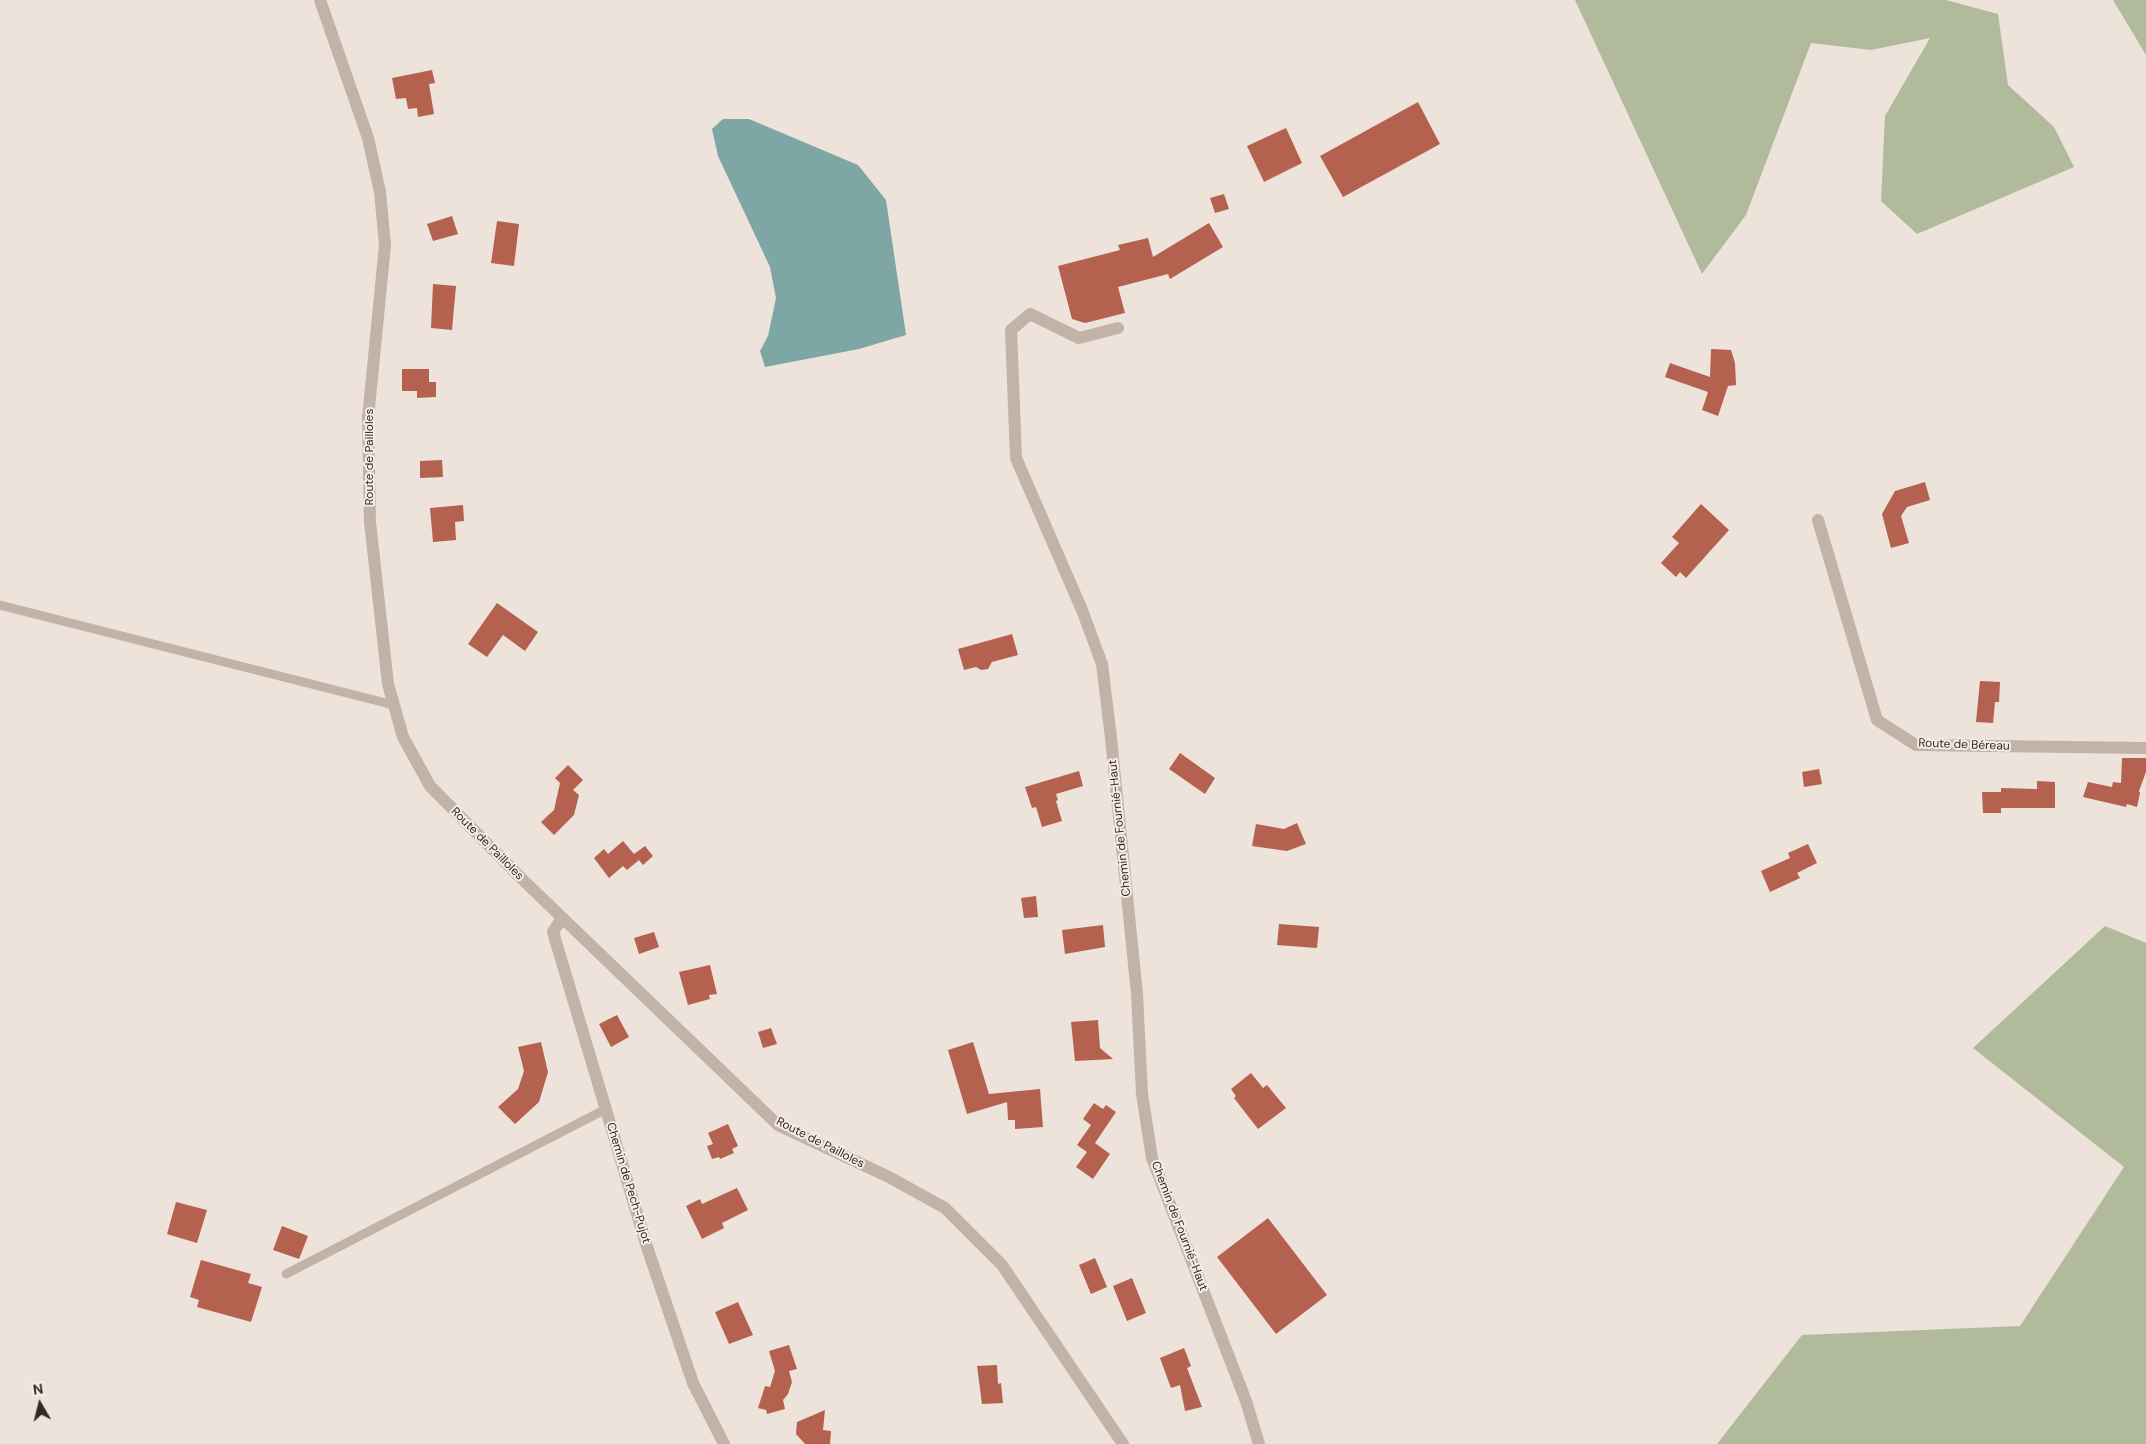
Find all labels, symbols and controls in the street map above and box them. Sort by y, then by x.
street label: Route de Pailloles [363,409,377,505]
street label: Route de Béreau [1918,736,2010,754]
street label: Chemin de Fournié-Haut [1106,759,1134,897]
street label: Route de Pailloles [448,805,526,883]
street label: Route de Pailloles [774,1115,866,1171]
street label: Chemin de Pech-Pujot [603,1121,653,1245]
street label: Chemin de Fournié-Haut [1148,1159,1210,1293]
north arrow [15,1379,65,1429]
text: N [32,1380,44,1399]

